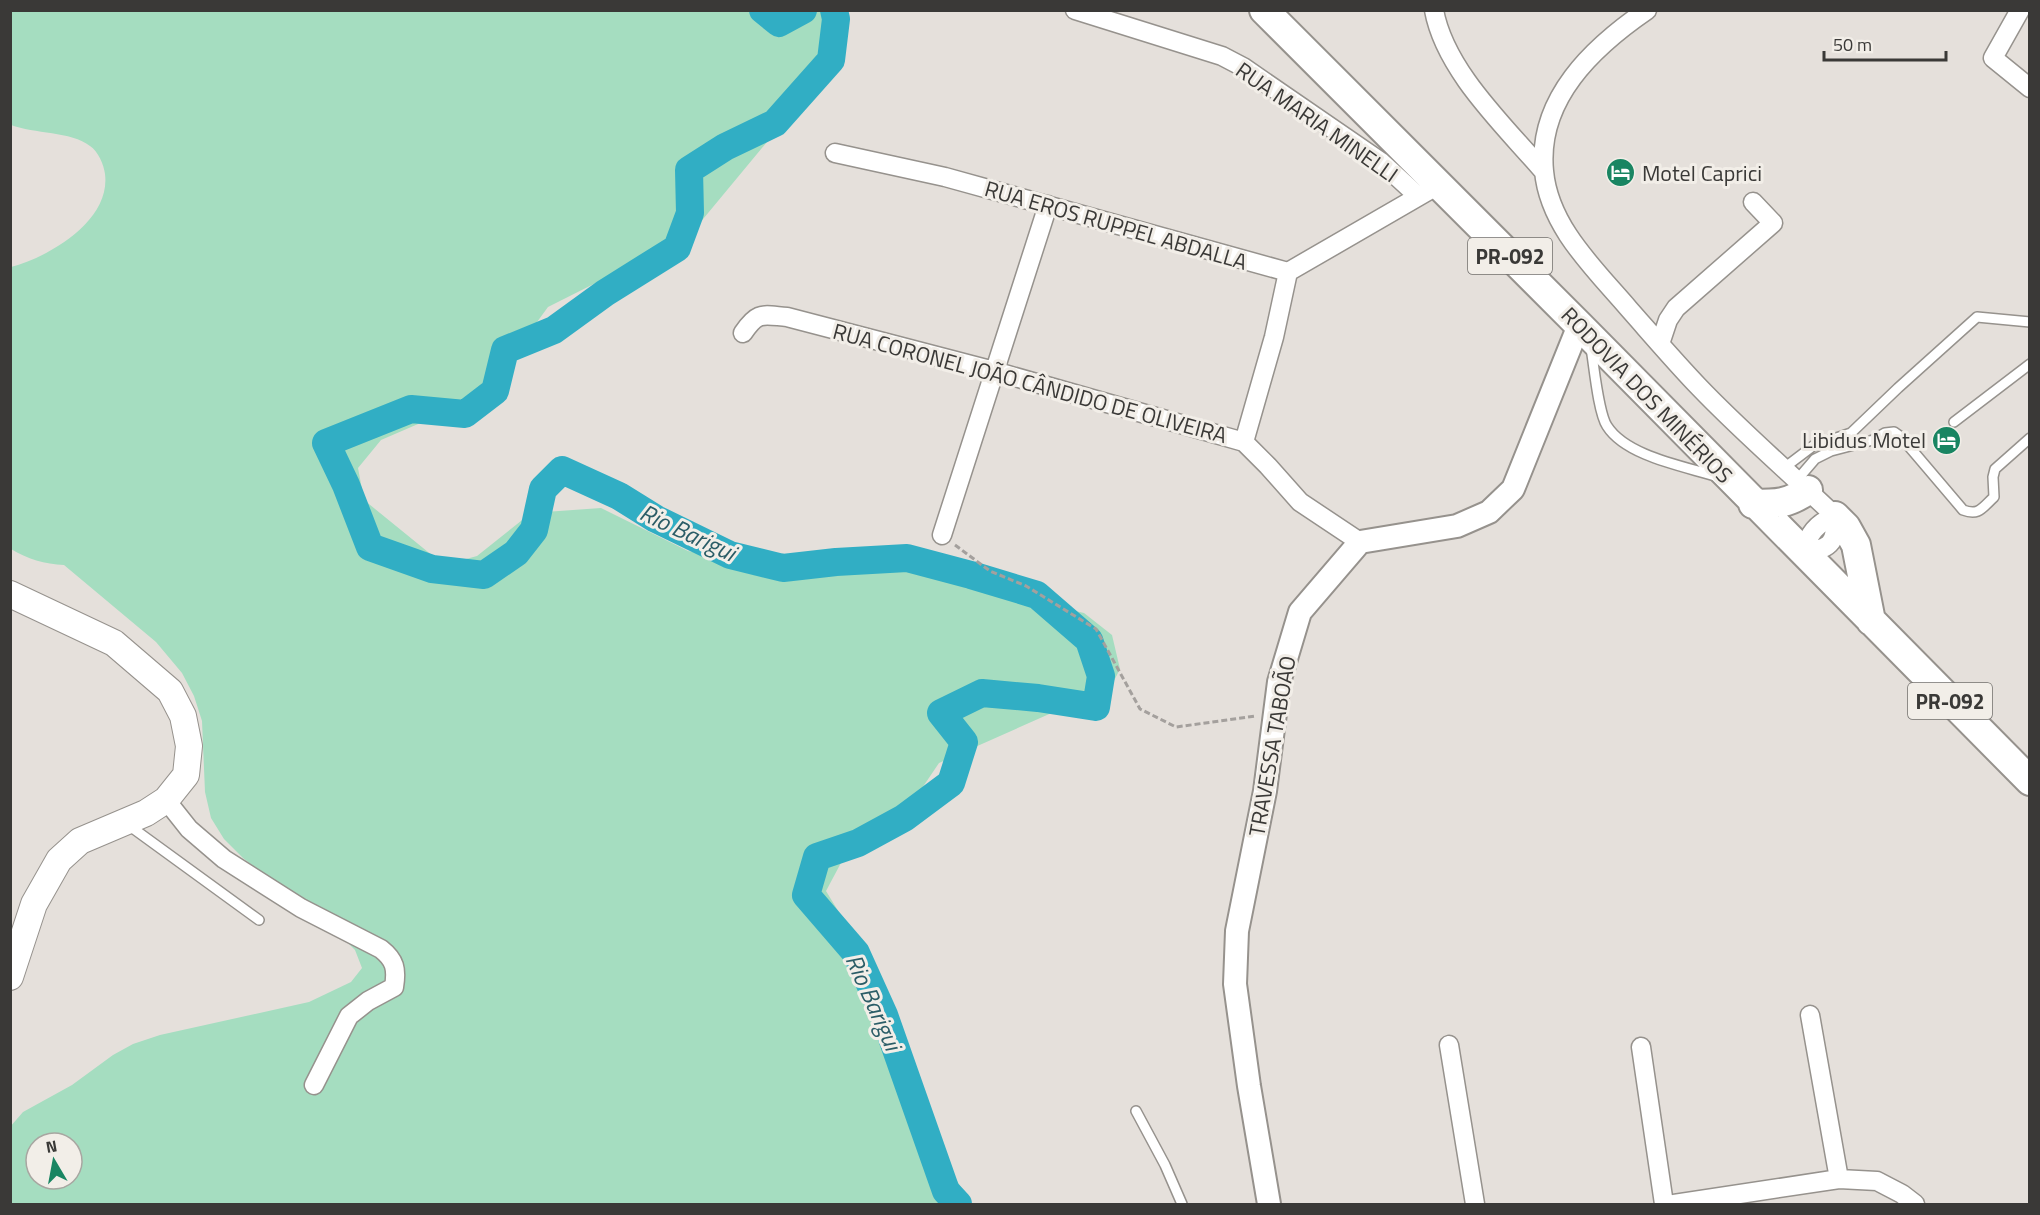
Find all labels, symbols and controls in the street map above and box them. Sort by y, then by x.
scale bar [1824,24,1946,62]
text: 50 m [1833,31,1872,58]
street label: RUA MARIA MINELLI [1229,53,1405,191]
place label: Motel Caprici [1642,156,1762,190]
hotel icon: Motel Caprici [1605,157,1637,189]
street label: RUA EROS RUPPEL ABDALLA [981,171,1251,279]
road number: PR-092 [1468,238,1552,274]
street label: RODOVIA DOS MINÉRIOS [1553,299,1741,491]
street label: RUA CORONEL JOÃO CÂNDIDO DE OLIVEIRA [829,314,1231,452]
place label: Libidus Motel [1802,423,1926,457]
hotel icon: Libidus Motel [1931,424,1963,456]
water label: Rio Barigui [634,494,745,571]
street label: TRAVESSA TABOÃO [1239,653,1305,839]
road number: PR-092 [1908,683,1992,719]
water label: Rio Barigui [837,948,912,1059]
north arrow [24,1131,84,1191]
text: N [44,1133,59,1159]

